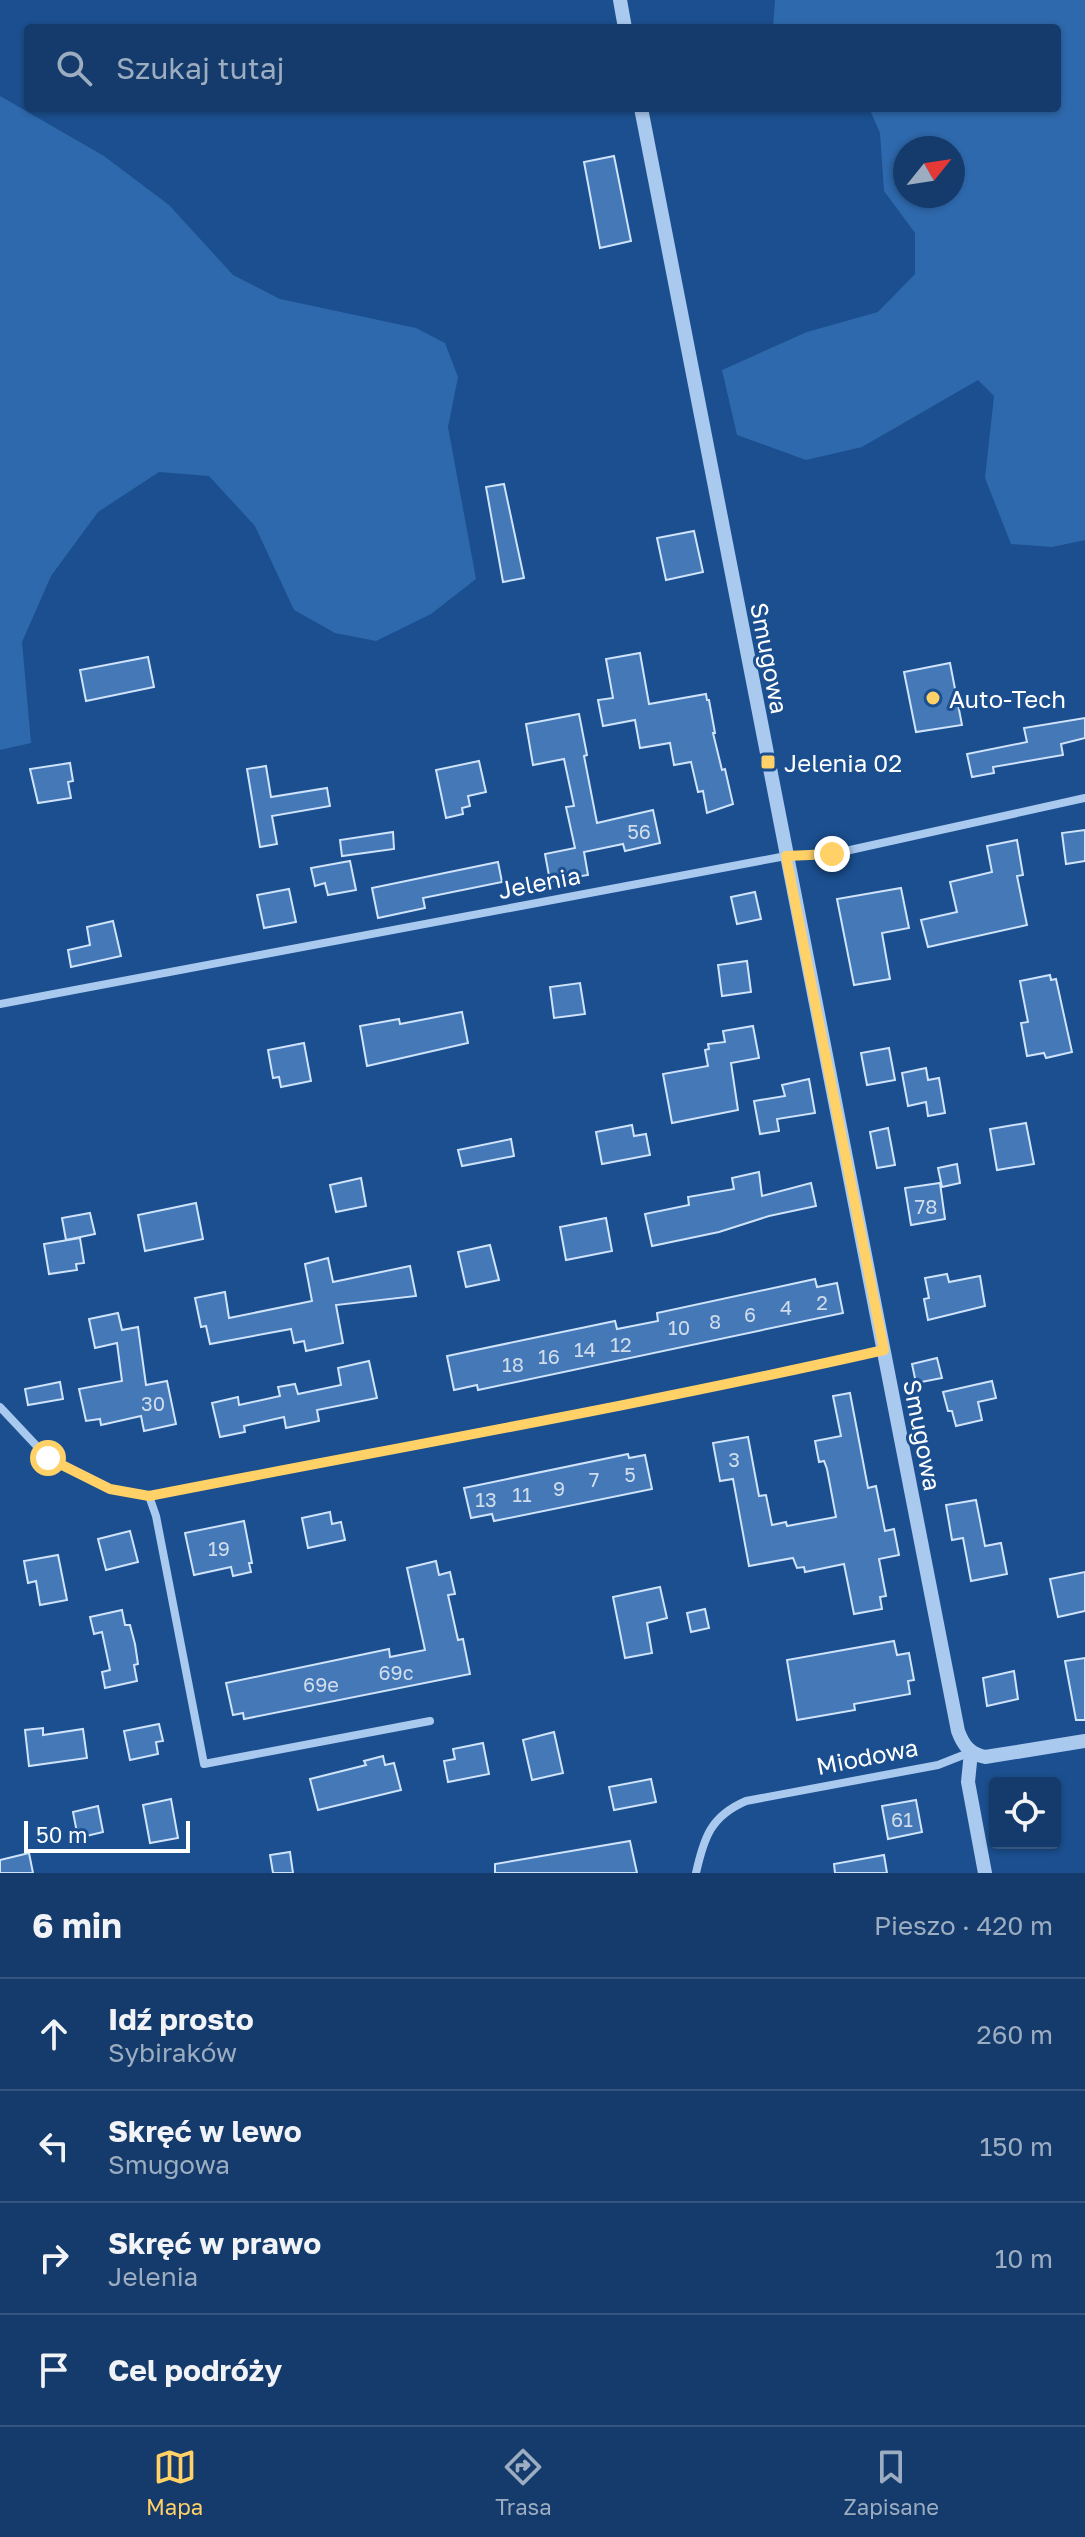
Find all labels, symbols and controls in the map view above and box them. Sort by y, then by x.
search box [24,24,1061,112]
icon: search [52,46,96,90]
text: Szukaj tutaj [116,50,285,86]
north arrow [893,136,965,208]
street label: Smugowa [745,600,795,716]
place label: Auto-Tech [949,684,1066,713]
marker: Auto-Tech [924,689,942,707]
place label: Jelenia 02 [784,748,902,777]
marker: Jelenia 02 [759,753,777,771]
house number: 56 [627,819,651,843]
route end [814,836,850,872]
street label: Jelenia [495,860,583,904]
house number: 78 [915,1194,937,1218]
house number: 2 [816,1290,828,1314]
house number: 4 [780,1295,792,1319]
house number: 6 [744,1302,756,1326]
house number: 8 [709,1309,721,1333]
house number: 10 [668,1315,690,1339]
house number: 12 [610,1332,632,1356]
house number: 14 [574,1337,596,1361]
house number: 16 [538,1344,560,1368]
house number: 18 [502,1352,524,1376]
street label: Smugowa [898,1377,948,1493]
house number: 30 [141,1391,165,1415]
route start [30,1440,66,1476]
house number: 3 [728,1447,740,1471]
house number: 5 [624,1462,636,1486]
house number: 7 [589,1467,599,1491]
house number: 9 [553,1476,565,1500]
house number: 11 [512,1482,532,1506]
house number: 13 [475,1487,497,1511]
house number: 19 [208,1536,230,1560]
house number: 69c [378,1660,414,1684]
house number: 69e [303,1672,339,1696]
street label: Miodowa [814,1732,920,1780]
map controls [989,1777,1061,1849]
button: locate [989,1777,1061,1849]
house number: 61 [891,1807,913,1831]
scale bar [24,1817,190,1853]
text: 50 m [36,1821,87,1848]
text: 6 min [32,1905,122,1945]
text: Pieszo · 420 m [874,1910,1053,1941]
text: Idź prosto [108,2001,254,2037]
icon: ahead [32,2012,76,2056]
text: 260 m [977,2019,1053,2050]
text: Sybiraków [108,2037,237,2068]
text: Skręć w lewo [108,2113,302,2149]
icon: left [32,2124,76,2168]
text: 150 m [980,2131,1053,2162]
text: Smugowa [108,2149,230,2180]
text: Skręć w prawo [108,2225,321,2261]
icon: right [32,2236,76,2280]
text: 10 m [995,2243,1053,2274]
text: Jelenia [108,2261,198,2292]
icon: arrive [32,2348,76,2392]
text: Cel podróży [108,2352,282,2388]
tab: Mapa [146,2445,203,2520]
tab: Trasa [495,2445,552,2520]
tab: Zapisane [844,2445,939,2520]

